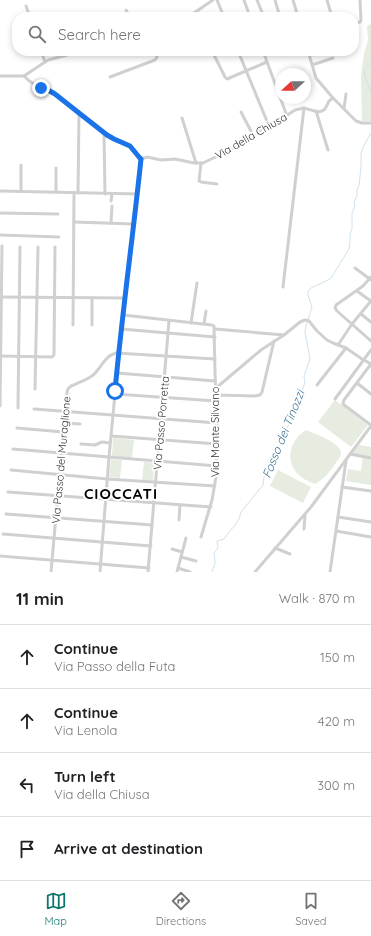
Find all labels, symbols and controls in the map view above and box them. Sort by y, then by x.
search box [12,12,359,56]
icon: search [26,23,48,45]
text: Search here [58,25,141,44]
north arrow [275,68,311,104]
route end [32,79,50,97]
street label: Via della Chiusa [212,110,290,162]
street label: Via Passo Porretta [150,375,172,471]
route start [106,382,124,400]
street label: Via Monte Silvano [208,386,222,477]
water label: Fosso dei Tinozzi [259,387,308,480]
street label: Via Passo del Muraglione [48,396,74,524]
district label: CIOCCATI [84,484,158,503]
text: 11 min [16,588,64,609]
text: Walk · 870 m [279,590,355,606]
text: Continue [54,639,118,658]
icon: ahead [16,646,38,668]
text: 150 m [320,649,355,665]
text: Via Passo della Futa [54,658,176,674]
text: Continue [54,703,118,722]
icon: ahead [16,710,38,732]
text: 420 m [318,713,355,729]
text: Via Lenola [54,722,117,738]
text: Turn left [54,767,116,786]
icon: left [16,774,38,796]
text: 300 m [317,777,355,793]
text: Via della Chiusa [54,786,150,802]
icon: arrive [16,838,38,860]
text: Arrive at destination [54,839,203,858]
tab: Map [44,890,67,928]
tab: Directions [156,890,206,928]
tab: Saved [295,890,327,928]

